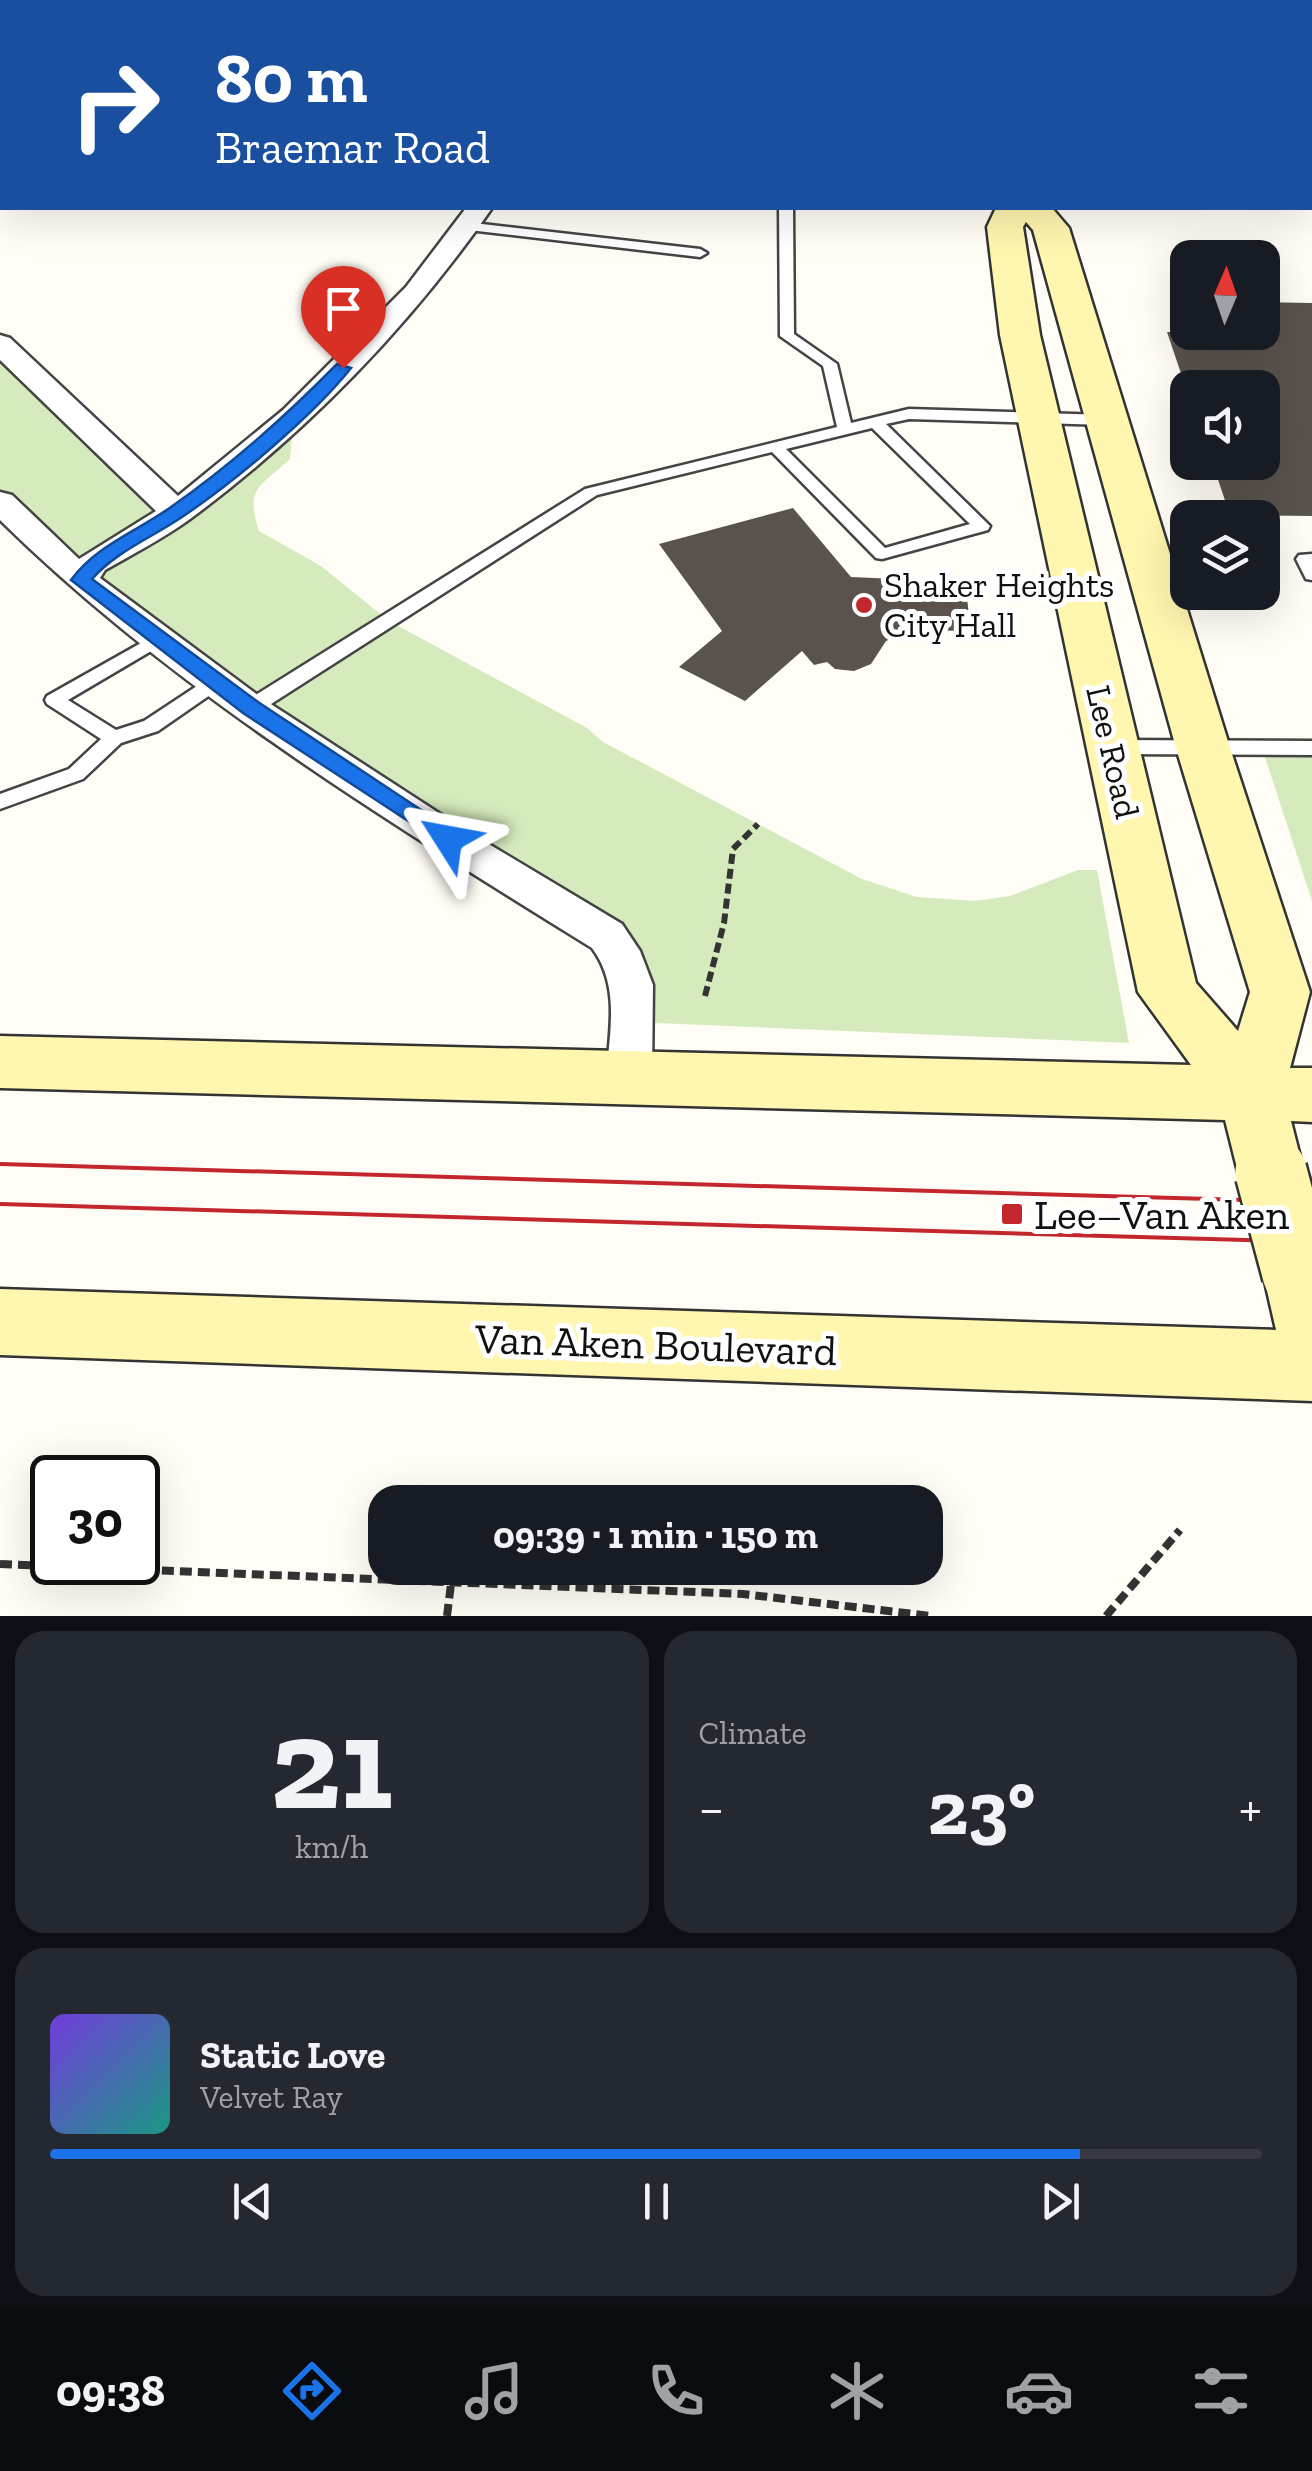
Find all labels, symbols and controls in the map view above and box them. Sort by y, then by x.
text: 80 m [215,36,367,120]
icon: right [50,40,180,170]
text: Braemar Road [215,121,490,175]
north arrow [1170,240,1280,350]
map controls [1170,240,1280,610]
pin [301,266,386,369]
icon: arrive [316,281,371,336]
button: sound [1170,370,1280,480]
button: layers [1170,500,1280,610]
place label: Shaker Heights City Hall [884,564,1114,646]
marker: Shaker Heights City Hall [853,594,875,616]
street label: Lee Road [1077,681,1149,823]
position arrow [396,787,500,891]
place label: Lee–Van Aken [1034,1189,1289,1240]
marker: Lee–Van Aken [999,1201,1025,1227]
street label: Van Aken Boulevard [473,1313,838,1376]
speed limit sign: 30 [30,1455,160,1585]
text: 09:39 · 1 min · 150 m [493,1512,818,1558]
text: 21 [271,1685,393,1841]
text: Climate [699,1714,807,1752]
text: 23° [928,1763,1035,1853]
text: − [699,1775,724,1841]
text: + [1239,1775,1262,1841]
text: km/h [295,1828,368,1866]
text: Static Love [200,2032,385,2078]
text: Velvet Ray [200,2078,343,2116]
icon: previous [225,2174,280,2229]
icon: pause [629,2174,684,2229]
icon: next [1033,2174,1088,2229]
icon: directions [277,2356,347,2426]
icon: music [459,2356,529,2426]
icon: phone [641,2356,711,2426]
icon: climate [822,2356,892,2426]
icon: car [1004,2356,1074,2426]
icon: filters [1186,2356,1256,2426]
text: 09:38 [56,2364,165,2418]

